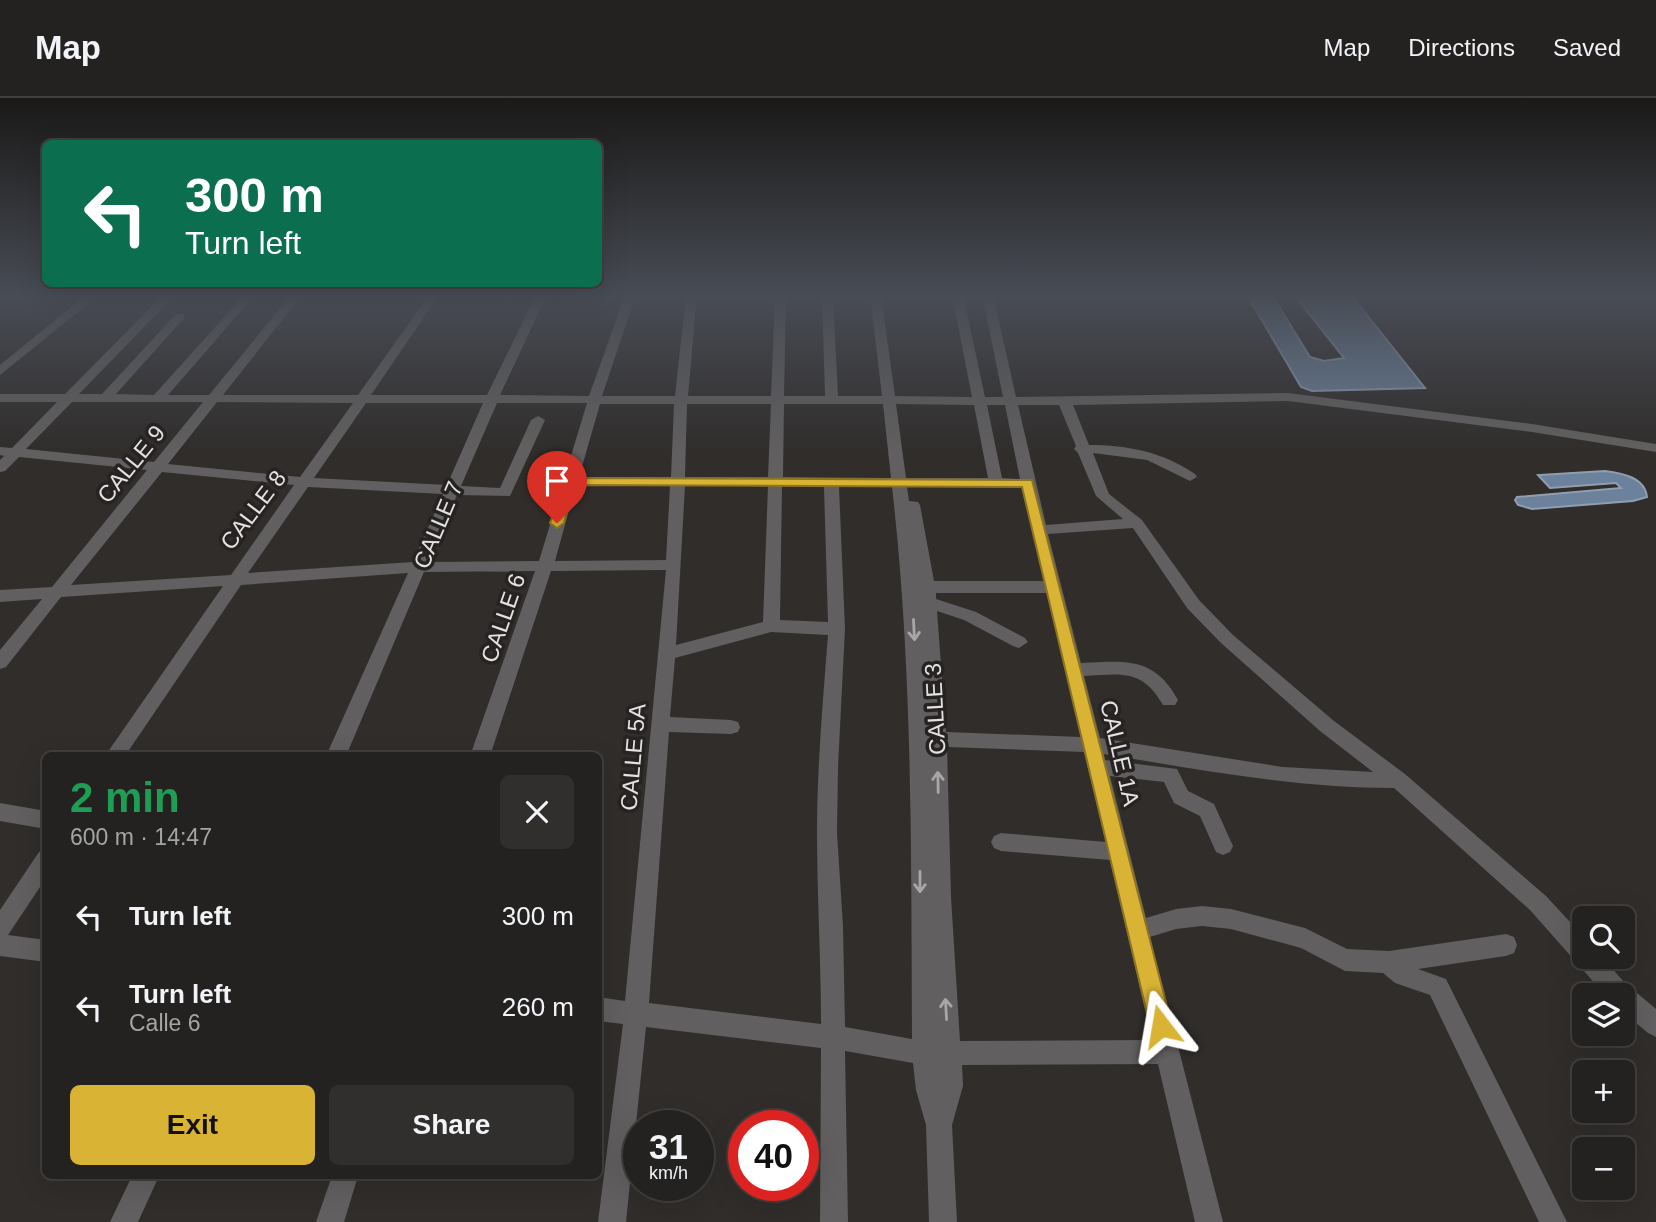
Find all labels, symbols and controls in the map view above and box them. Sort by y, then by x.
text: Map [35,29,101,66]
text: Map [1324,34,1370,61]
text: Directions [1408,34,1515,61]
text: Saved [1553,34,1621,61]
icon: left [70,168,161,259]
text: 300 m [185,168,324,222]
text: Turn left [185,225,301,261]
street label: CALLE 9 [92,420,170,508]
pin [527,451,587,523]
icon: arrive [538,462,576,500]
street label: CALLE 8 [215,465,291,555]
street label: CALLE 7 [408,478,468,572]
street label: CALLE 6 [476,570,530,666]
one-way arrow [908,618,921,641]
street label: CALLE 3 [920,662,950,756]
street label: CALLE 1A [1095,698,1145,809]
street label: CALLE 5A [615,702,651,812]
one-way arrow [931,771,945,794]
text: 2 min [70,774,180,821]
button: close [500,775,574,849]
text: 600 m · 14:47 [70,824,212,850]
one-way arrow [913,870,927,893]
icon: left [70,898,108,936]
text: Turn left [129,901,231,931]
text: 300 m [502,901,574,931]
map controls [1572,906,1635,1200]
button: search [1572,906,1635,969]
text: Turn left [129,979,231,1009]
button: layers [1572,983,1635,1046]
icon: left [70,989,108,1027]
position arrow [1124,989,1198,1063]
text: 260 m [502,992,574,1022]
one-way arrow [940,998,953,1021]
text: Calle 6 [129,1010,201,1036]
button: + [1572,1060,1635,1123]
button: Exit [70,1085,315,1165]
button: Share [329,1085,574,1165]
speed limit sign: 40 [728,1110,819,1201]
text: 31 [649,1127,688,1166]
button: − [1572,1137,1635,1200]
text: km/h [649,1163,688,1183]

